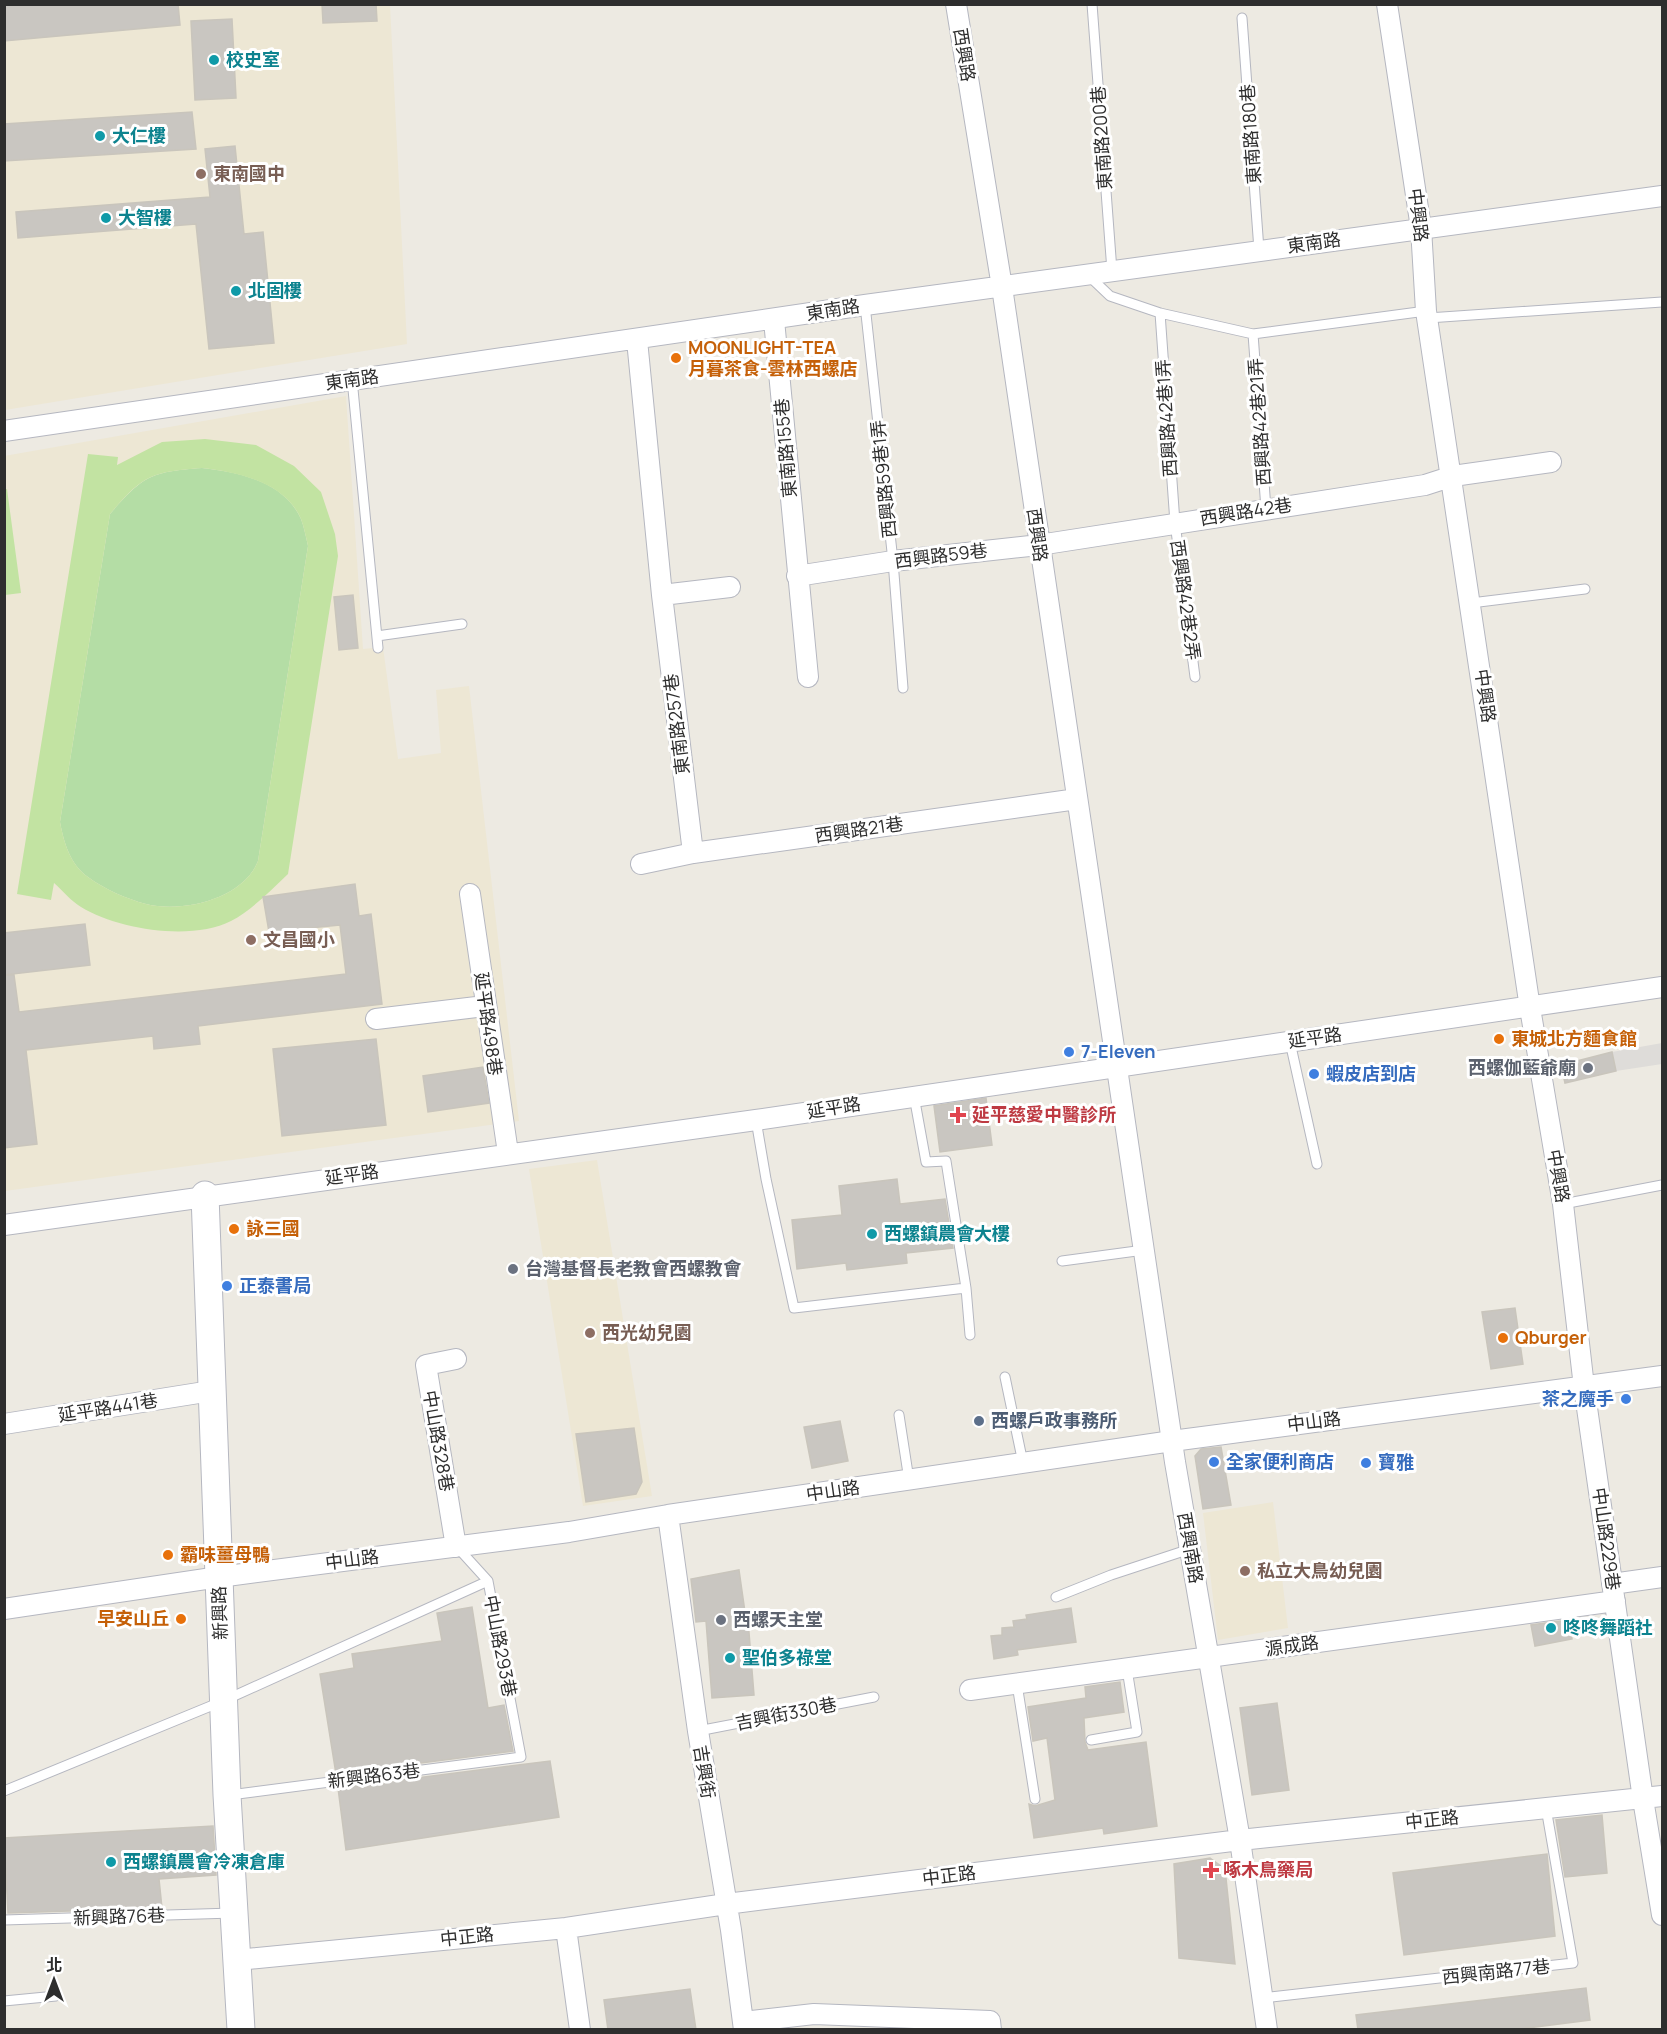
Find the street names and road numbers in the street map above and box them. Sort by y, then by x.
street label: 西興路 [949,26,981,83]
street label: 東南路180巷 [1235,83,1265,185]
street label: 東南路200巷 [1085,85,1117,191]
street label: 中興路 [1404,187,1434,243]
street label: 東南路 [1285,226,1342,258]
street label: 東南路 [804,293,861,325]
street label: 西興路42巷21弄 [1243,357,1275,487]
street label: 西興路42巷1弄 [1150,358,1182,478]
street label: 東南路 [323,363,380,395]
street label: 東南路155巷 [769,397,801,499]
street label: 西興路59巷1弄 [865,419,901,539]
street label: 西興路42巷 [1198,492,1294,530]
street label: 西興路 [1022,506,1054,563]
street label: 西興路59巷 [893,537,989,573]
street label: 西興路42巷2弄 [1166,538,1206,662]
street label: 中興路 [1470,667,1502,724]
street label: 東南路257巷 [658,672,694,776]
street label: 西興路21巷 [813,811,905,847]
street label: 延平路498巷 [470,971,508,1077]
street label: 延平路 [1286,1021,1343,1053]
street label: 延平路 [805,1091,862,1123]
street label: 中興路 [1542,1147,1575,1204]
street label: 延平路 [323,1158,380,1190]
street label: 延平路441巷 [56,1387,159,1427]
street label: 中山路328巷 [418,1388,460,1493]
street label: 中山路 [1286,1406,1342,1436]
street label: 中山路 [804,1474,861,1506]
street label: 中山路229巷 [1588,1486,1626,1592]
street label: 西興南路 [1173,1510,1209,1585]
street label: 中山路 [324,1544,380,1574]
street label: 新興路 [206,1586,232,1640]
street label: 中山路293巷 [479,1593,523,1699]
street label: 源成路 [1263,1629,1320,1661]
street label: 吉興街330巷 [733,1691,839,1735]
street label: 吉興街 [689,1743,721,1800]
street label: 新興路63巷 [326,1757,422,1793]
street label: 中正路 [1404,1804,1460,1834]
street label: 中正路 [921,1860,977,1890]
street label: 新興路76巷 [72,1902,165,1930]
street label: 中正路 [439,1921,495,1951]
street label: 西興南路77巷 [1441,1953,1551,1989]

